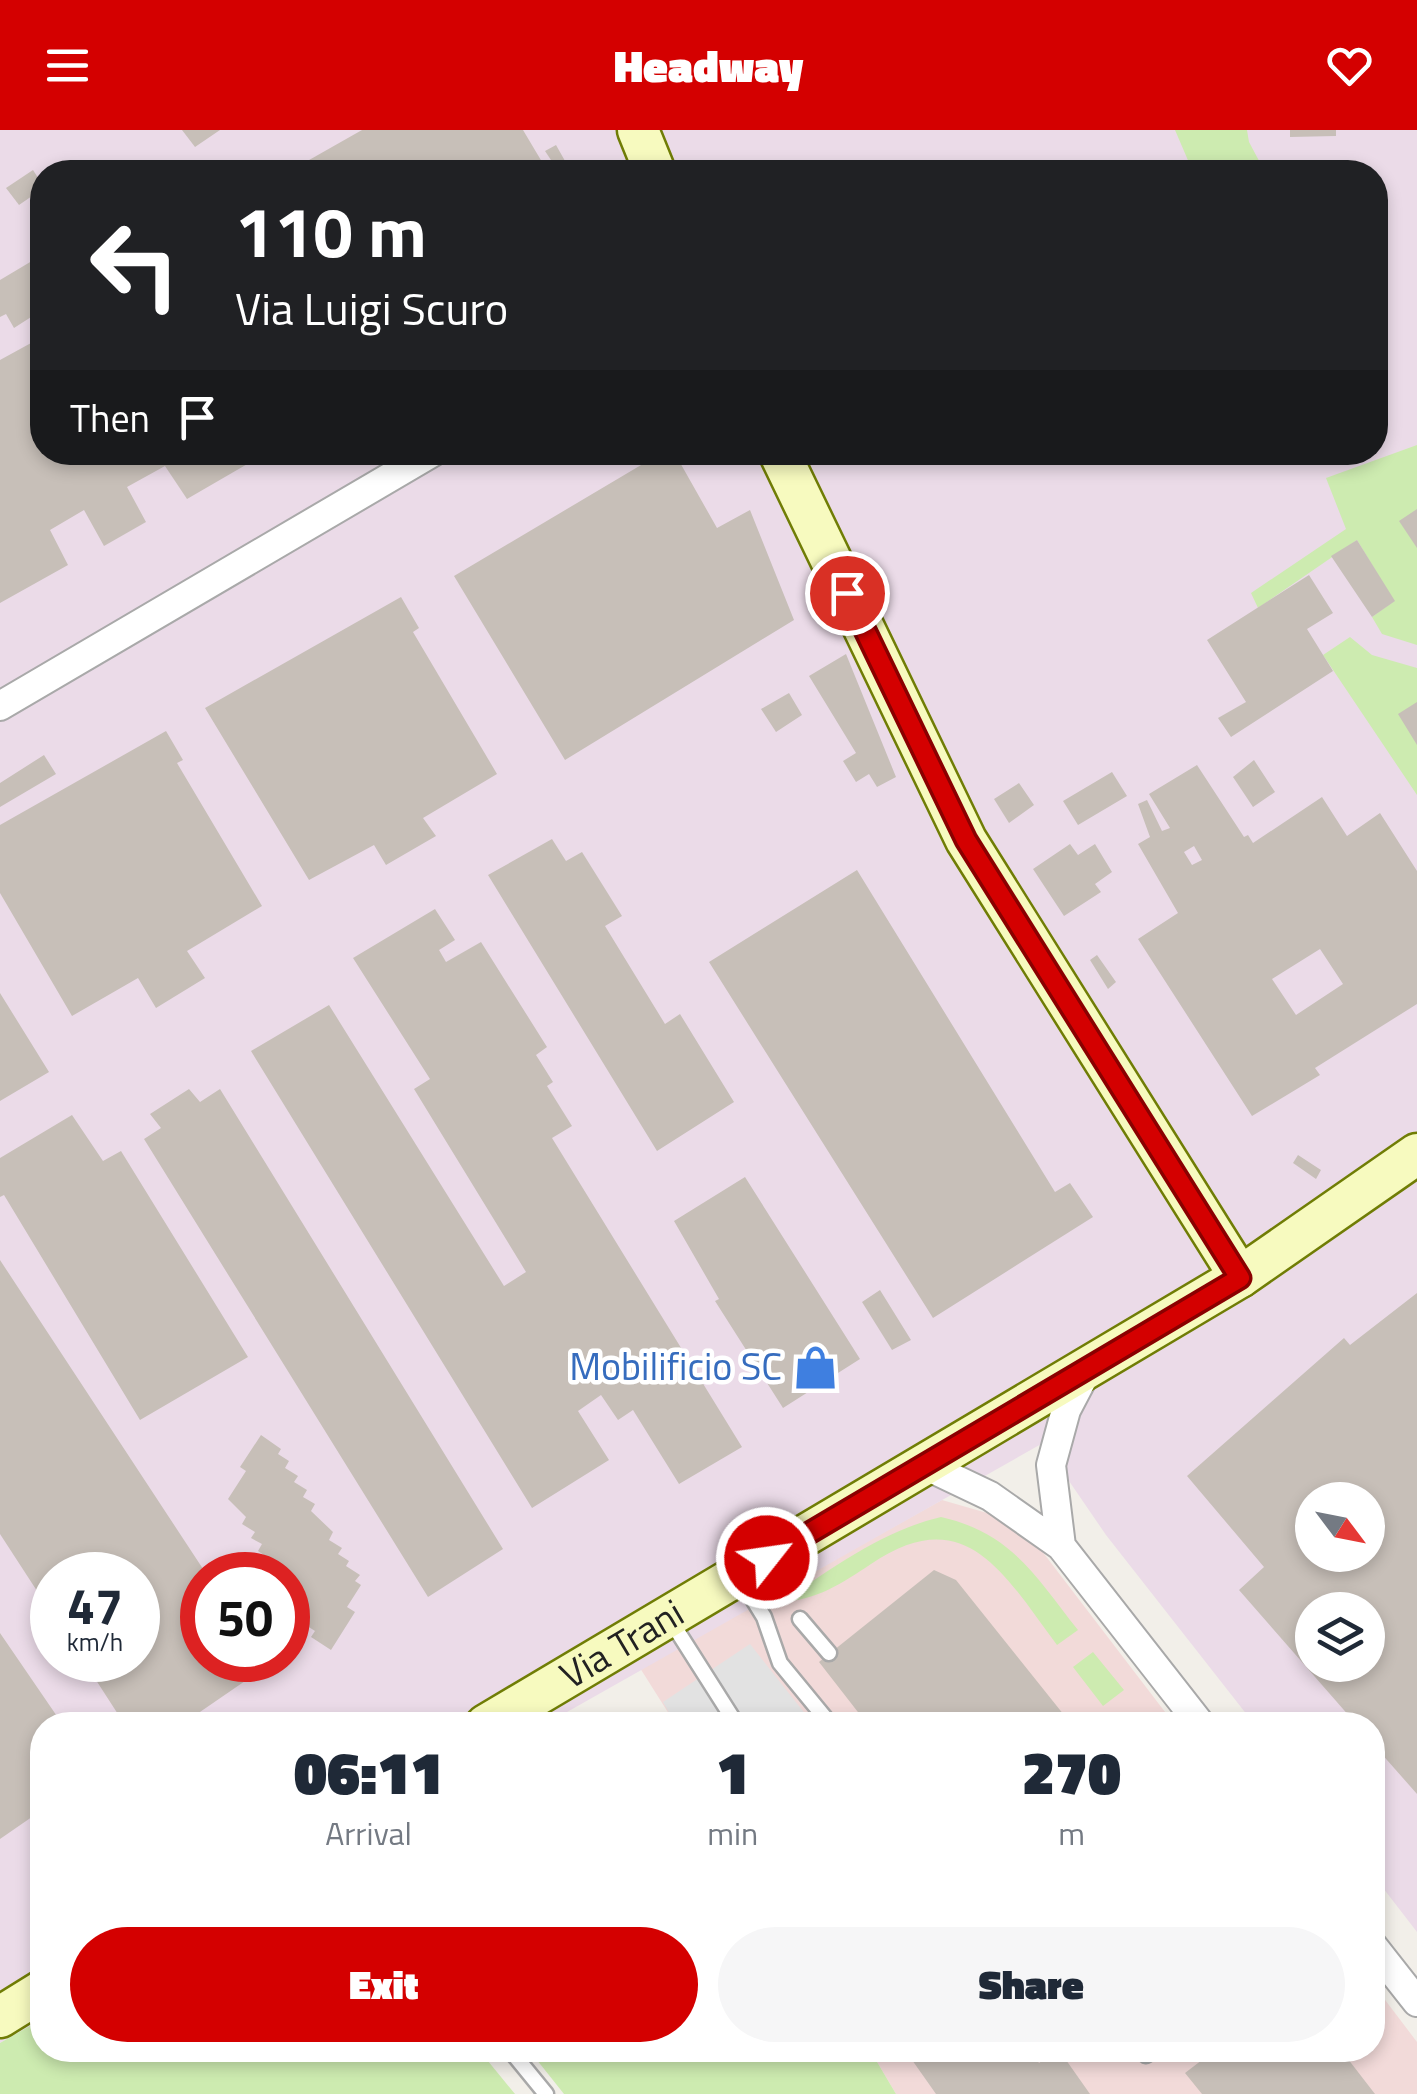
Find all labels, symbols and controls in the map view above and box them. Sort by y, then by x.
text: Headway [614,31,803,99]
icon: menu [40,38,95,93]
icon: heart [1322,38,1377,93]
text: 110 m [235,178,427,284]
icon: left [70,200,200,330]
text: Via Luigi Scuro [235,274,508,342]
text: Then [70,389,150,447]
icon: arrive [170,390,225,445]
pin [805,551,890,636]
icon: arrive [820,566,875,621]
place label: Mobilificio SC [569,1337,782,1395]
shop icon: Mobilificio SC [791,1343,839,1391]
north arrow [1295,1482,1385,1572]
map controls [1295,1482,1385,1682]
position arrow [715,1506,819,1610]
speed limit sign: 50 [180,1552,310,1682]
text: 47 [67,1567,123,1643]
street label: Via Trani [548,1584,694,1703]
button: layers [1295,1592,1385,1682]
text: km/h [67,1623,123,1661]
text: 06:11 [294,1726,443,1817]
text: 1 [716,1726,749,1817]
text: 270 [1022,1726,1121,1817]
text: Arrival [325,1809,412,1857]
text: min [707,1809,758,1857]
text: m [1058,1809,1085,1857]
button: Exit [70,1927,698,2042]
button: Share [718,1927,1345,2042]

